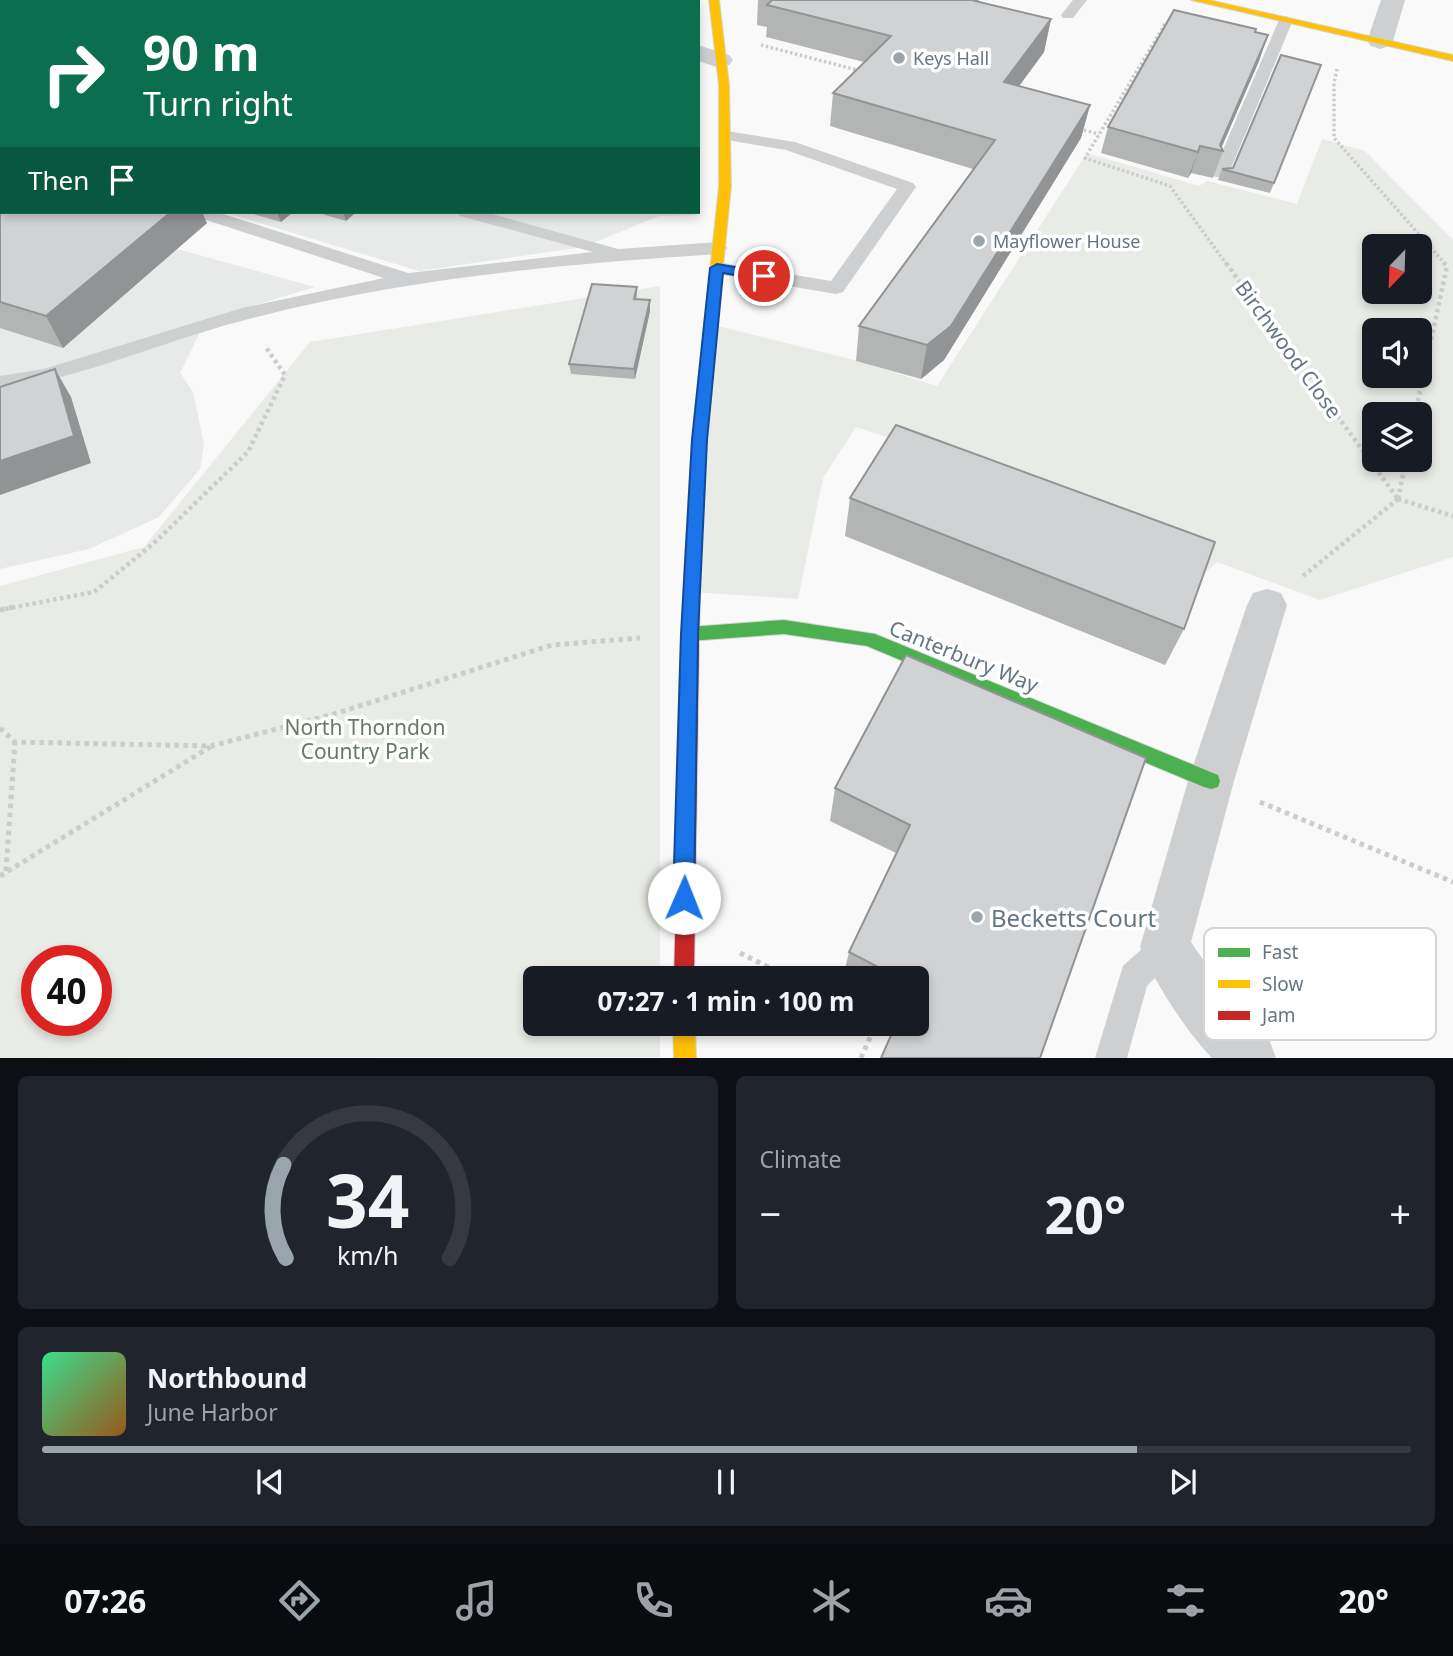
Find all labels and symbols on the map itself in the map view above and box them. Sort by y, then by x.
place label: Keys Hall [913,46,989,70]
marker: Keys Hall [891,50,907,66]
place label: Mayflower House [993,229,1141,253]
marker: Mayflower House [971,233,987,249]
north arrow [1362,234,1432,304]
pin [734,246,794,306]
street label: Birchwood Close [1229,274,1349,424]
street label: Canterbury Way [885,613,1043,699]
park label: North Thorndon Country Park [285,713,445,765]
position arrow [647,861,721,935]
place label: Becketts Court [991,901,1157,934]
marker: Becketts Court [969,909,985,925]
legend [1204,928,1436,1040]
text: Fast [1262,939,1299,965]
speed limit sign: 40 [21,945,112,1036]
text: Slow [1262,971,1303,997]
text: Jam [1260,1002,1296,1028]

